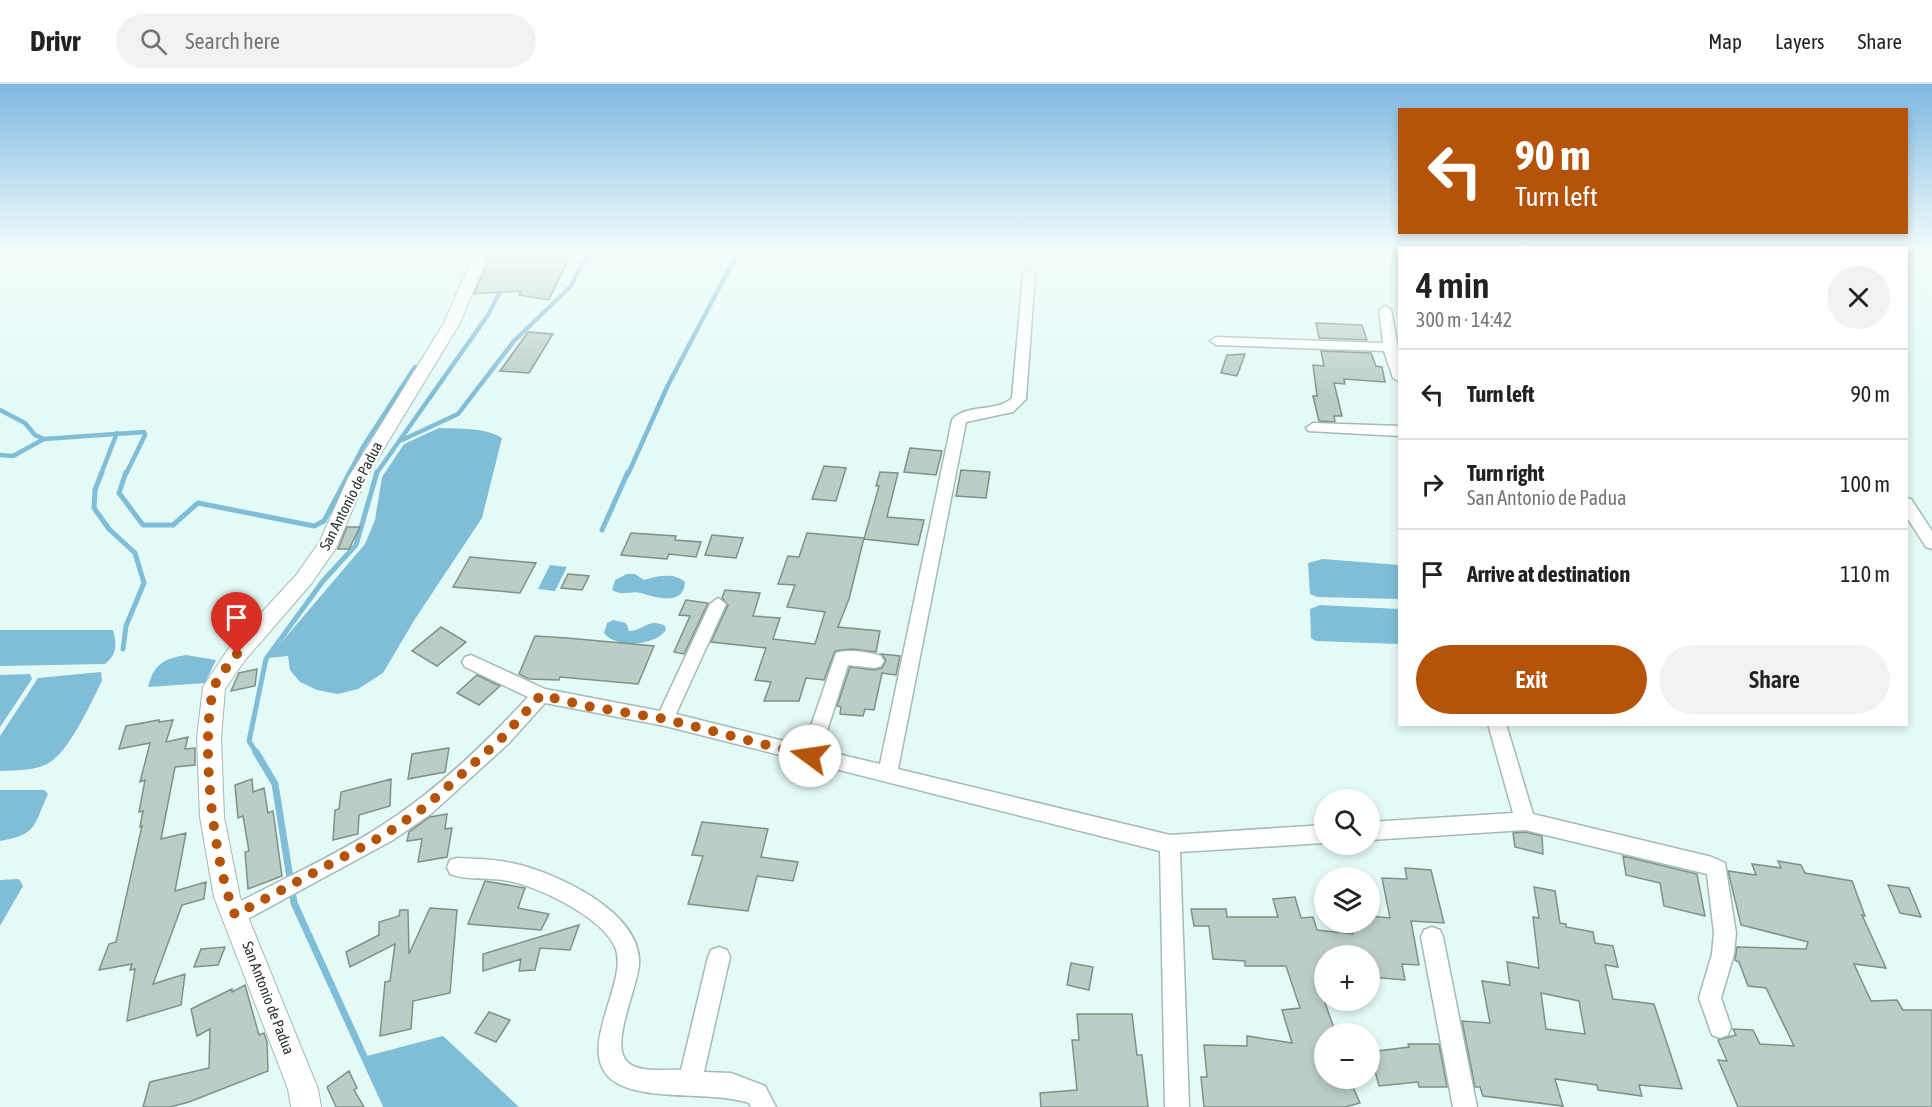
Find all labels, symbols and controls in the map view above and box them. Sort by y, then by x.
search box [116,14,536,68]
text: Drivr [30,25,80,57]
icon: search [137,25,170,58]
text: Search here [185,28,280,54]
text: Map [1708,29,1742,53]
text: Layers [1775,29,1825,53]
text: Share [1858,29,1902,53]
text: 90 m [1515,131,1590,179]
icon: left [1416,132,1494,210]
text: Turn left [1515,181,1598,212]
text: 4 min [1416,264,1490,306]
button: close [1827,266,1890,329]
text: 300 m · 14:42 [1416,308,1512,331]
icon: left [1416,378,1449,411]
text: Turn left [1467,381,1534,407]
text: 90 m [1850,381,1890,407]
street label: San Antonio de Padua [316,439,385,553]
text: Turn right [1467,460,1544,486]
icon: right [1416,468,1449,501]
text: 100 m [1840,471,1890,497]
text: San Antonio de Padua [1467,486,1626,509]
icon: arrive [1416,558,1449,591]
text: Arrive at destination [1467,561,1630,587]
text: 110 m [1840,561,1890,587]
pin [211,592,262,654]
icon: arrive [220,601,253,634]
button: Exit [1416,645,1647,714]
button: Share [1659,645,1890,714]
position arrow [778,724,842,788]
map controls [1314,789,1380,1089]
button: search [1314,789,1380,855]
button: layers [1314,867,1380,933]
street label: San Antonio de Padua [239,939,298,1057]
button: + [1314,945,1380,1011]
button: − [1314,1023,1380,1089]

